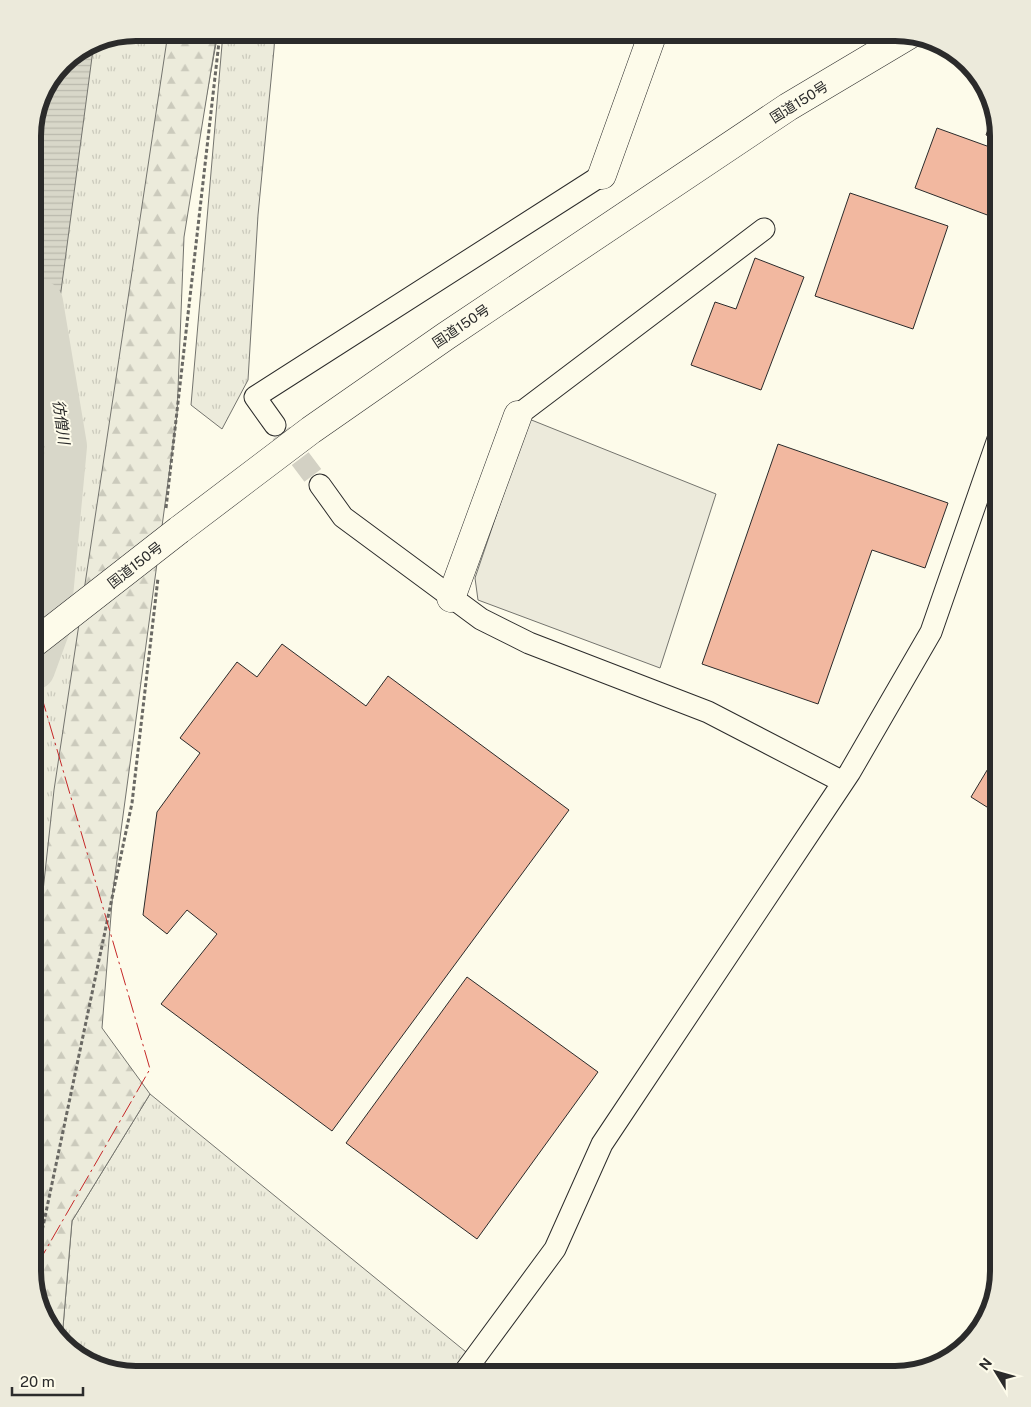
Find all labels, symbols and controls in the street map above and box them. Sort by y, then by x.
street label: 国道150号 [767,78,831,126]
street label: 国道150号 [429,301,493,351]
water label: 彷僧川 [50,398,73,447]
street label: 国道150号 [104,539,166,591]
north arrow [971,1347,1021,1397]
text: N [976,1355,995,1373]
scale bar [12,1364,84,1396]
text: 20 m [20,1373,55,1390]

